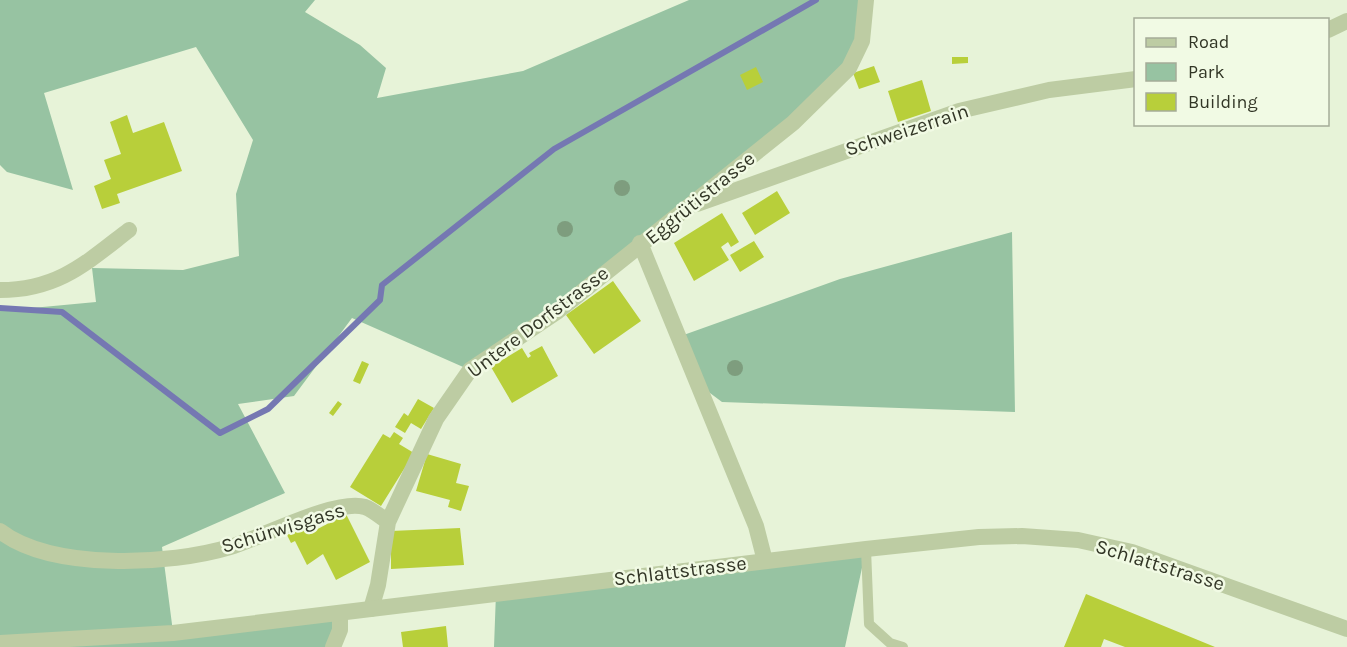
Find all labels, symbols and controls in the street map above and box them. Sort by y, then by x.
legend [1134,18,1329,126]
text: Road [1188,31,1229,53]
text: Park [1188,61,1225,83]
text: Building [1188,91,1258,113]
street label: Schweizerrain [842,99,972,161]
street label: Eggrütistrasse [641,147,759,249]
street label: Untere Dorfstrasse [463,262,613,382]
street label: Schürwisgass [218,498,348,558]
street label: Schlattstrasse [1093,534,1227,596]
street label: Schlattstrasse [612,551,748,591]

